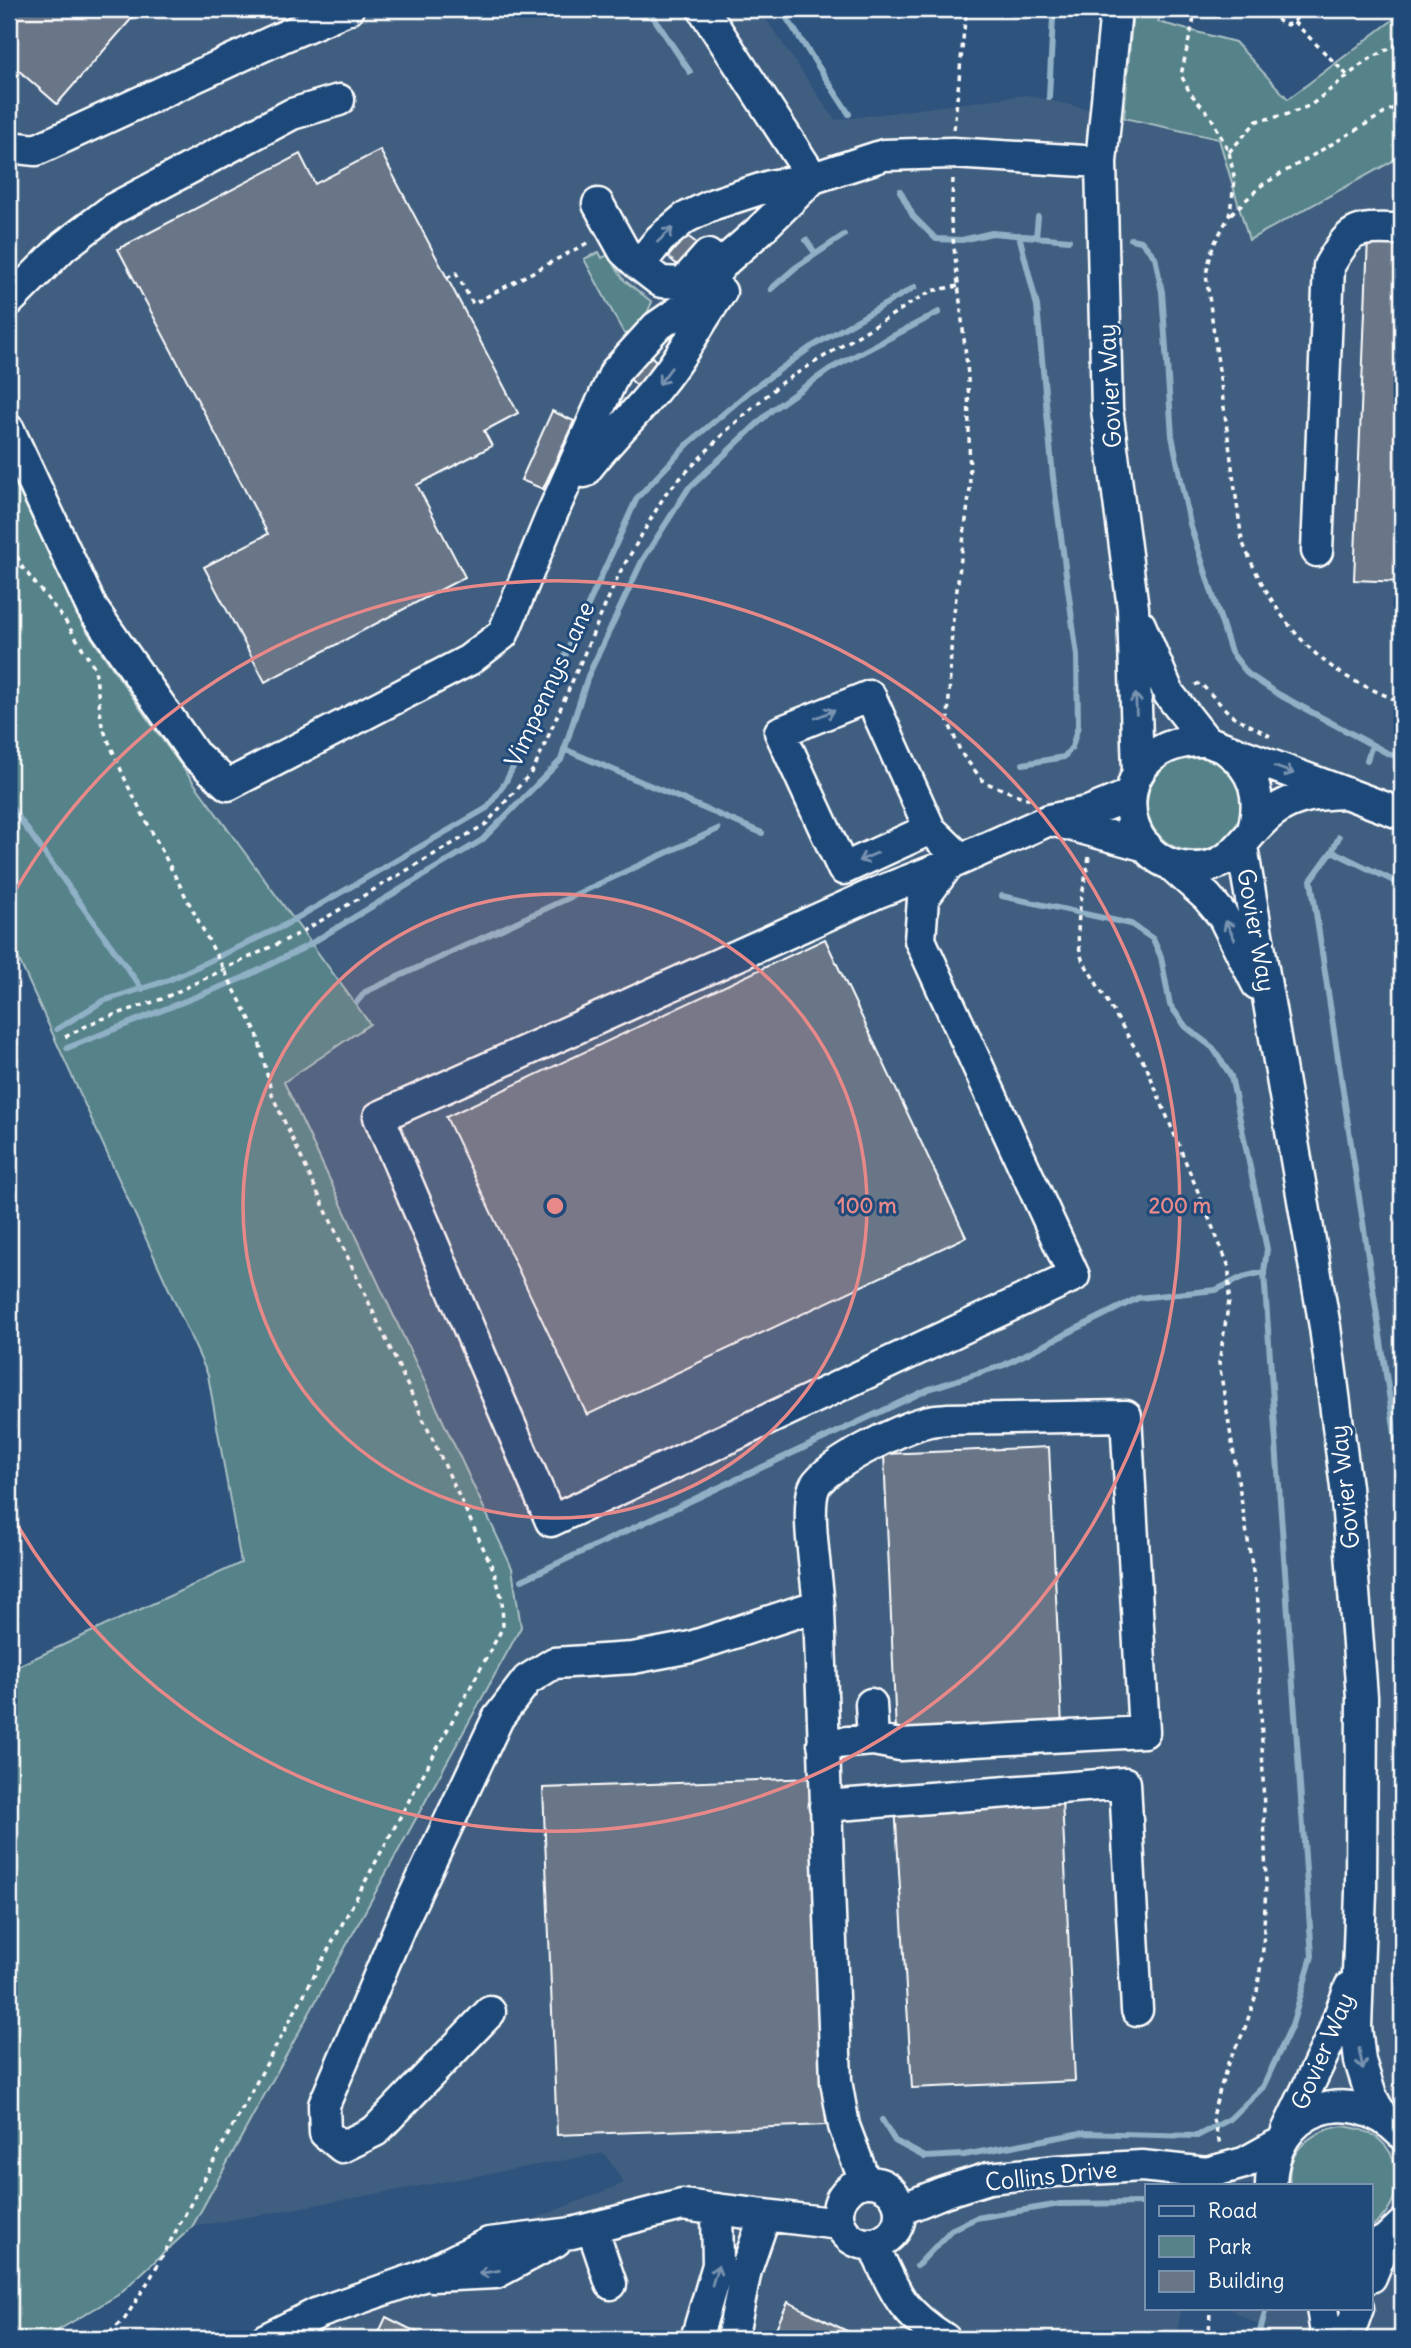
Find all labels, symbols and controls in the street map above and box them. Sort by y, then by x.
one-way arrow [656,227,674,243]
street label: Govier Way [1091,323,1127,449]
one-way arrow [658,367,673,386]
street label: Vimpennys Lane [497,596,601,772]
one-way arrow [1129,693,1142,716]
one-way arrow [814,706,836,719]
one-way arrow [1273,765,1295,777]
one-way arrow [858,851,880,864]
street label: Govier Way [1231,866,1283,994]
one-way arrow [1222,920,1236,941]
text: 100 m [837,1192,897,1219]
text: 200 m [1149,1192,1212,1219]
centre of rings [543,1194,567,1218]
street label: Govier Way [1323,1424,1365,1550]
street label: Govier Way [1284,1988,1360,2114]
one-way arrow [1355,2047,1368,2070]
street label: Collins Drive [984,2153,1118,2197]
legend [1145,2184,1372,2310]
text: Road [1208,2197,1257,2224]
text: Park [1208,2233,1251,2260]
one-way arrow [709,2265,722,2287]
one-way arrow [478,2266,501,2279]
text: Building [1208,2267,1284,2294]

